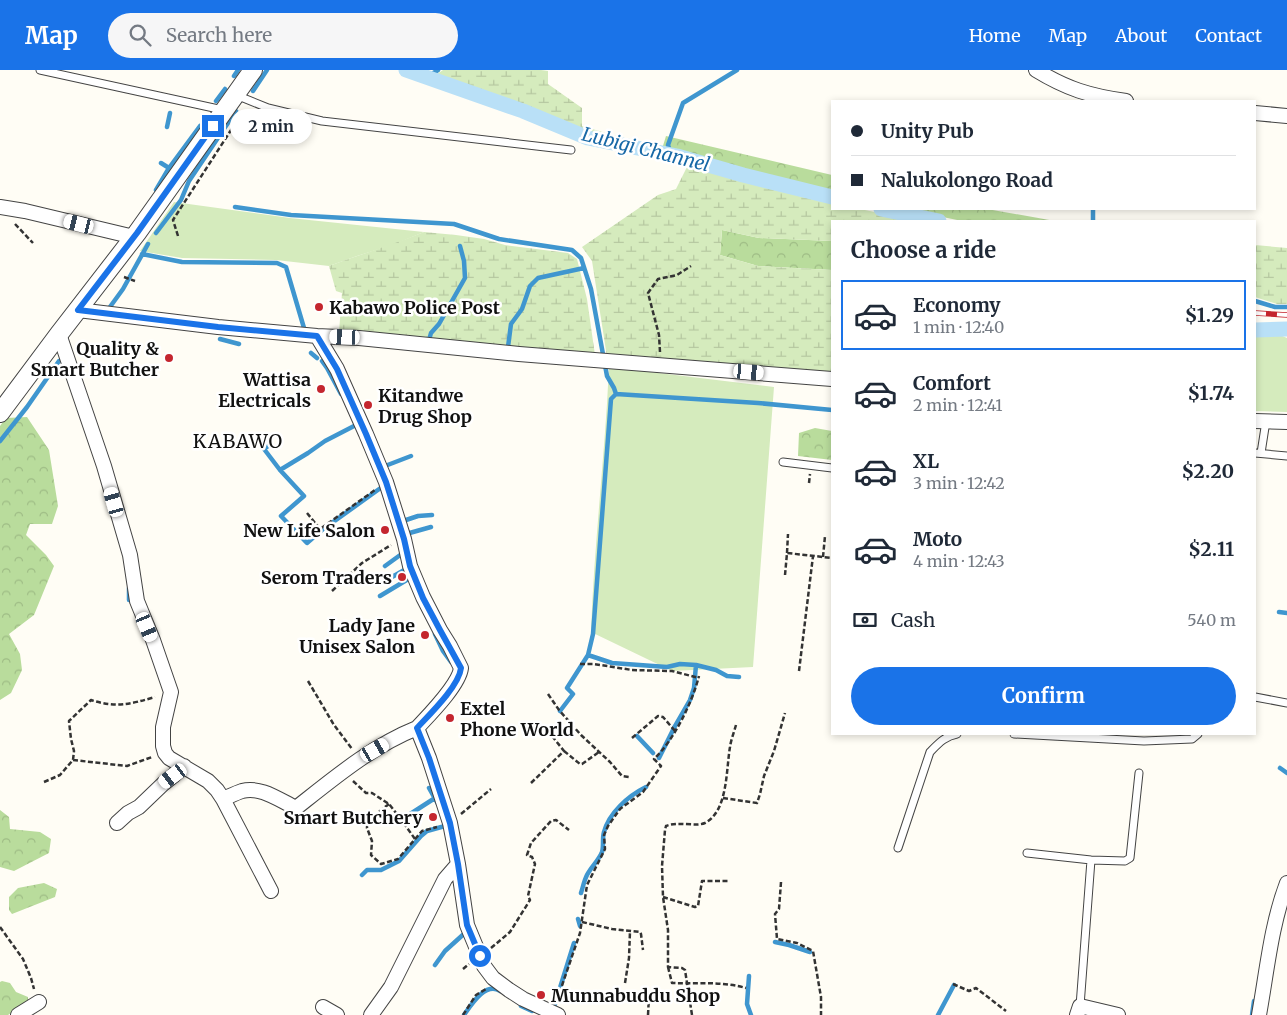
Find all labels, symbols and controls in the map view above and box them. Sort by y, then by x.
search box [108,13,458,58]
text: Map [25,20,78,51]
icon: search [126,21,154,49]
text: Search here [166,23,272,47]
text: Home [969,24,1021,47]
text: Map [1049,24,1087,47]
text: About [1115,24,1167,47]
text: Contact [1195,24,1262,47]
callout: 2 min [230,108,313,144]
route end [202,115,224,137]
text: 2 min [248,116,294,136]
text: Unity Pub [881,119,974,143]
water label: Lubigi Channel [580,122,712,176]
text: Nalukolongo Road [881,168,1053,192]
car [62,213,95,235]
text: Choose a ride [851,236,996,264]
icon: car [853,293,898,338]
text: Economy [913,293,1001,317]
place label: Kabawo Police Post [329,296,501,319]
marker: Kabawo Police Post [313,301,325,313]
text: $1.29 [1185,303,1234,327]
text: 1 min · 12:40 [913,317,1004,337]
car [329,329,360,345]
place label: Quality & Smart Butcher [30,337,159,381]
marker: Quality & Smart Butcher [163,352,175,364]
car [733,363,764,381]
place label: Wattisa Electricals [218,368,311,412]
icon: car [853,371,898,416]
text: Comfort [913,371,991,395]
text: $1.74 [1188,381,1234,405]
marker: Wattisa Electricals [315,383,327,395]
place label: Kitandwe Drug Shop [378,384,472,428]
text: 2 min · 12:41 [913,395,1003,415]
marker: Kitandwe Drug Shop [362,399,374,411]
district label: KABAWO [193,429,283,453]
icon: car [853,449,898,494]
text: XL [913,449,939,473]
text: $2.20 [1181,459,1234,483]
text: 3 min · 12:42 [913,473,1005,493]
car [102,486,125,518]
place label: New Life Salon [243,519,375,542]
marker: New Life Salon [379,524,391,536]
icon: car [853,527,898,572]
text: Moto [913,527,962,551]
text: $2.11 [1188,537,1234,561]
text: 4 min · 12:43 [913,551,1005,571]
place label: Serom Traders [261,566,392,589]
marker: Serom Traders [396,571,408,583]
icon: cash [851,606,879,634]
text: Cash [891,608,935,632]
car [134,610,159,644]
text: 540 m [1187,610,1236,630]
place label: Lady Jane Unisex Salon [299,614,415,658]
marker: Lady Jane Unisex Salon [419,629,431,641]
button: Confirm [851,667,1236,725]
place label: Extel Phone World [460,697,574,741]
marker: Extel Phone World [444,712,456,724]
car [358,736,391,764]
car [156,761,189,791]
place label: Smart Butchery [283,806,423,829]
marker: Smart Butchery [427,811,439,823]
route start [469,945,491,967]
place label: Munnabuddu Shop [551,984,720,1007]
marker: Munnabuddu Shop [535,989,547,1001]

